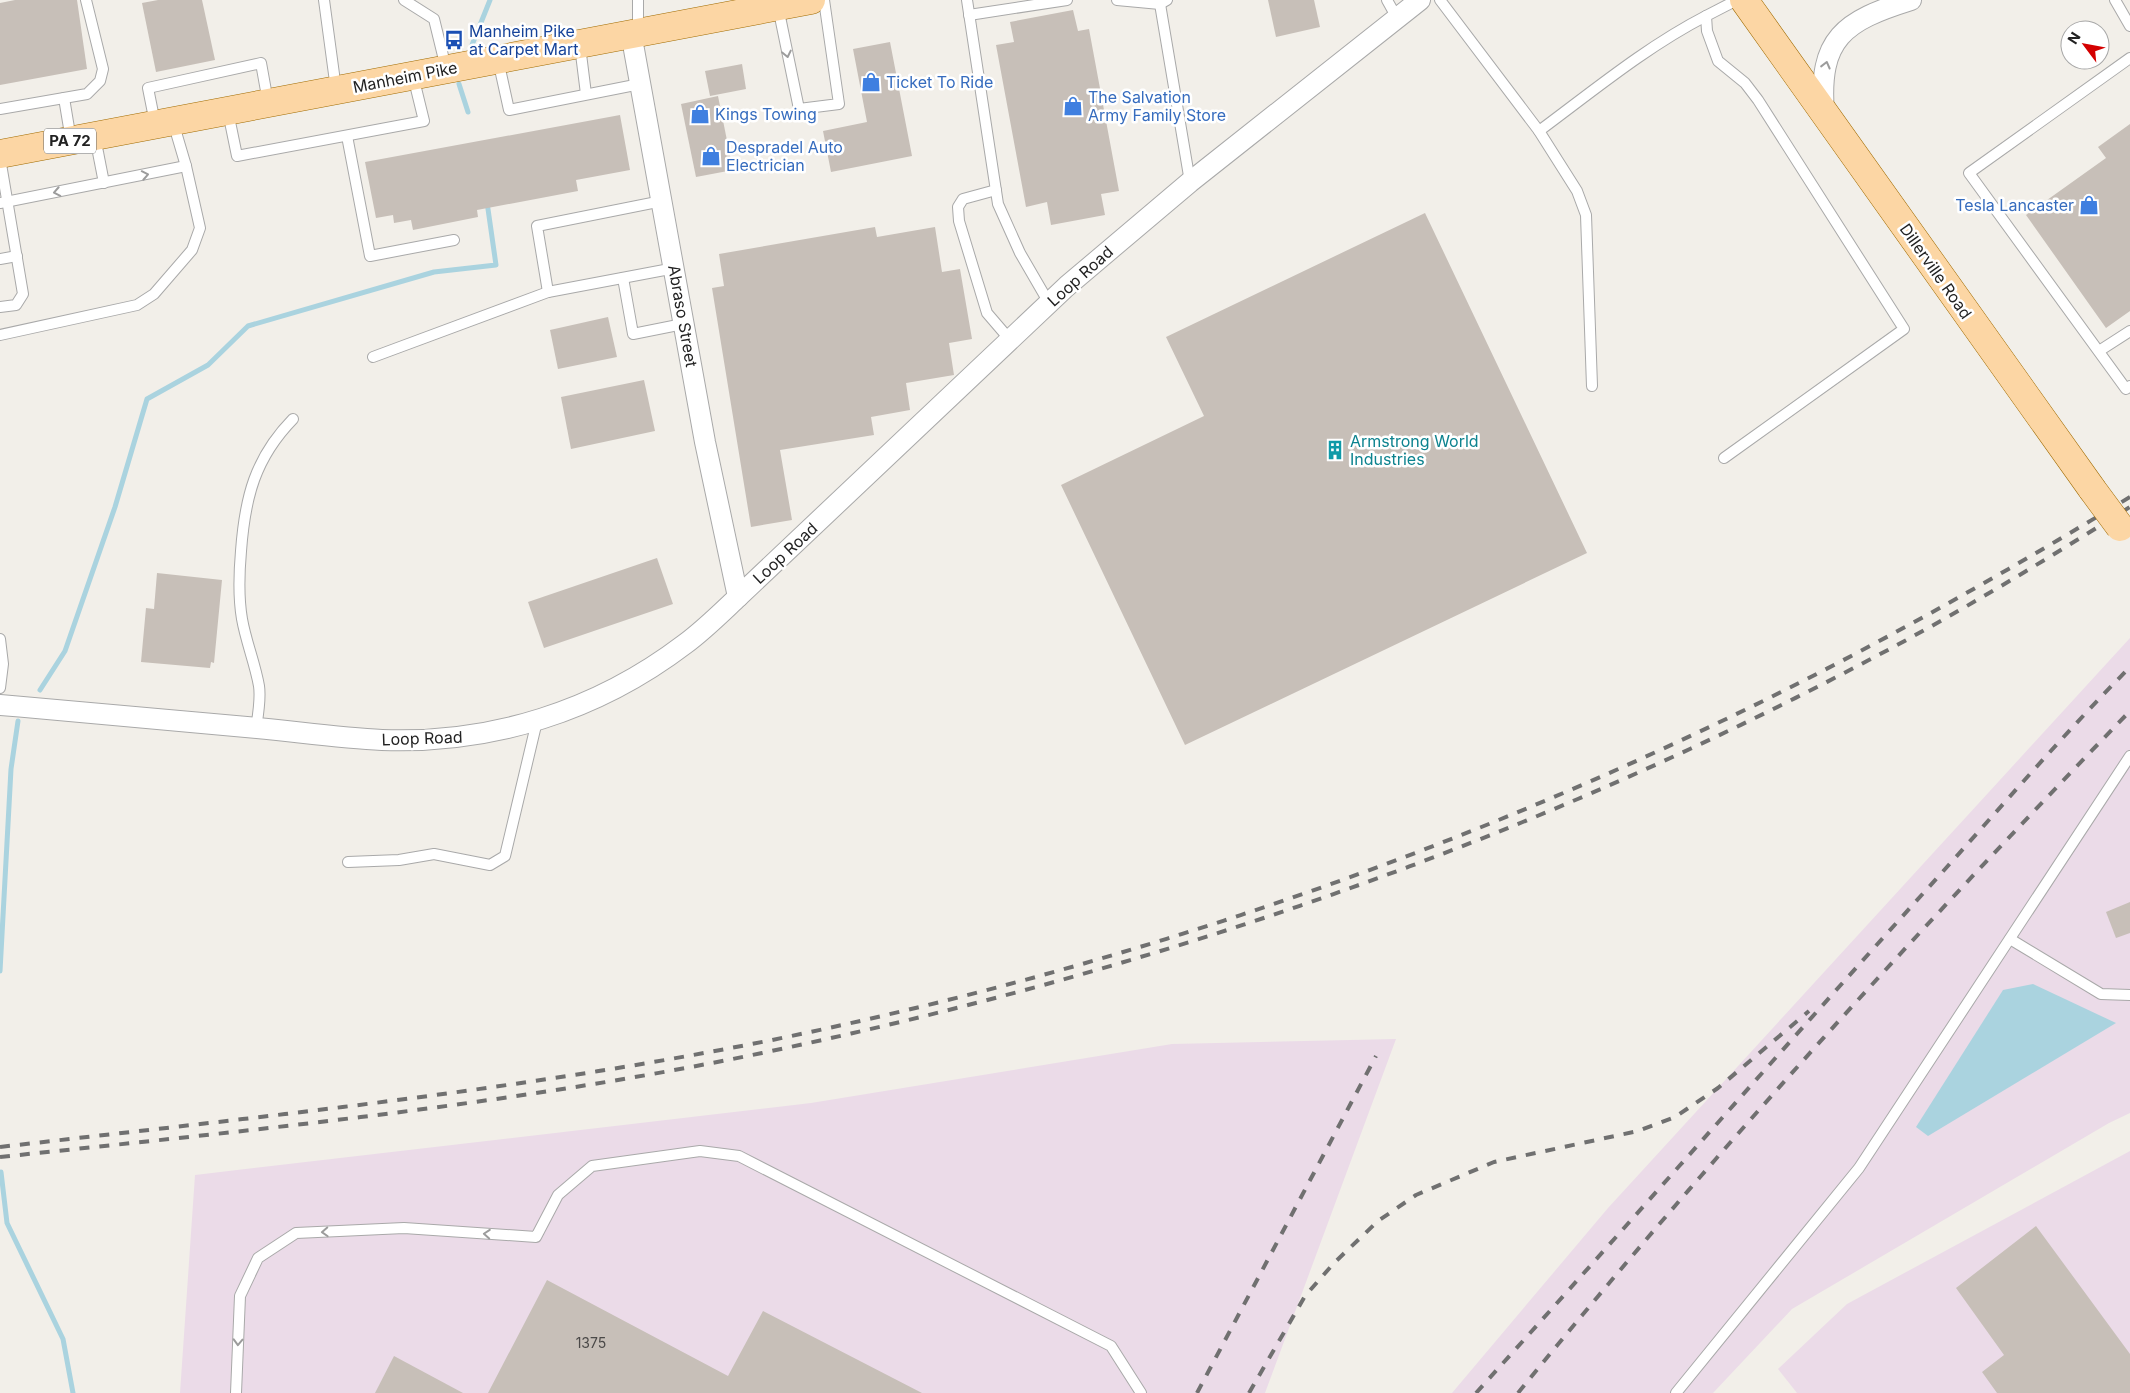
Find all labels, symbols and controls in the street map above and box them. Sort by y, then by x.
north arrow [2060,20,2110,70]
place label: Manheim Pike at Carpet Mart [469,21,578,59]
bus stop icon: Manheim Pike at Carpet Mart [443,29,465,51]
text: N [2064,29,2084,47]
one-way arrow [782,49,792,58]
street label: Manheim Pike [351,57,459,97]
one-way arrow [1820,61,1830,69]
shop icon: Ticket To Ride [860,71,882,93]
place label: Ticket To Ride [886,72,993,92]
place label: The Salvation Army Family Store [1088,87,1226,125]
shop icon: The Salvation Army Family Store [1062,95,1084,117]
shop icon: Kings Towing [689,103,711,125]
place label: Kings Towing [715,104,817,124]
road number: PA 72 [44,128,96,154]
place label: Despradel Auto Electrician [726,137,843,175]
shop icon: Despradel Auto Electrician [700,145,722,167]
one-way arrow [141,170,150,180]
one-way arrow [52,186,61,197]
shop icon: Tesla Lancaster [2078,194,2100,216]
place label: Tesla Lancaster [1955,195,2074,215]
street label: Dillerville Road [1896,219,1976,323]
street label: Loop Road [1043,241,1117,311]
street label: Abraso Street [664,263,702,369]
place label: Armstrong World Industries [1350,431,1479,469]
building icon: Armstrong World Industries [1324,439,1346,461]
street label: Loop Road [749,518,821,588]
street label: Loop Road [381,727,463,749]
one-way arrow [321,1226,329,1237]
one-way arrow [483,1228,491,1239]
house number: 1375 [576,1334,606,1351]
one-way arrow [233,1338,244,1346]

